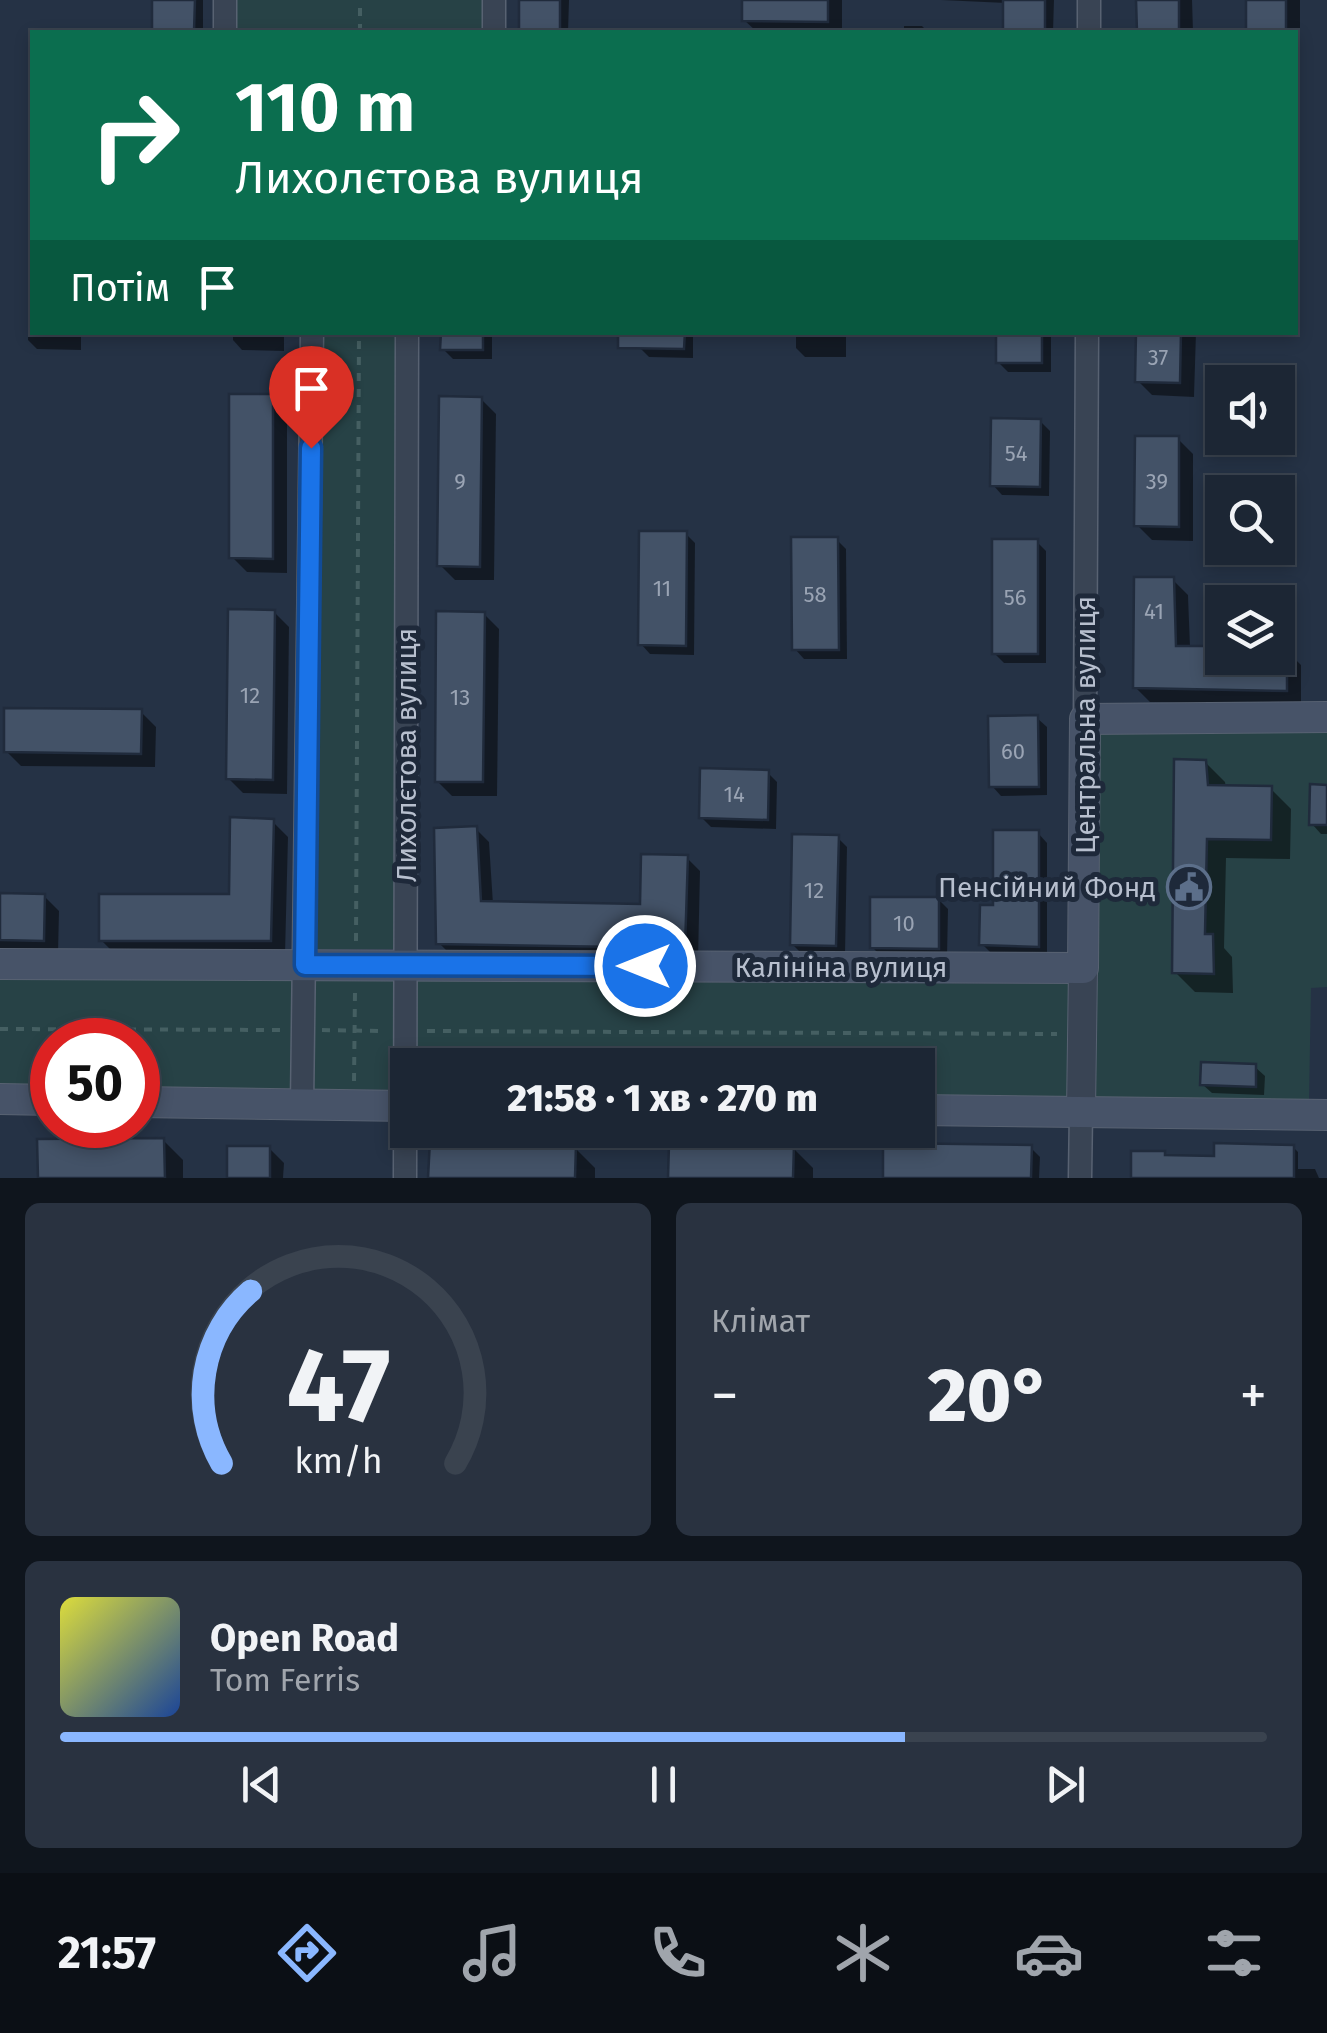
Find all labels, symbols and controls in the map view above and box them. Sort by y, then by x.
text: 110 m [235,66,415,150]
icon: right [70,70,200,200]
text: Лихолєтова вулиця [235,151,644,205]
icon: arrive [190,260,245,315]
text: Потім [70,265,170,311]
house number: 37 [1148,344,1169,371]
pin [269,346,354,449]
icon: arrive [284,361,339,416]
map controls [1205,365,1295,675]
button: sound [1205,365,1295,455]
house number: 54 [1005,440,1028,467]
house number: 9 [454,468,466,495]
house number: 39 [1146,468,1168,495]
button: search [1205,475,1295,565]
house number: 11 [653,575,671,602]
house number: 58 [803,581,827,608]
house number: 56 [1004,584,1026,611]
button: layers [1205,585,1295,675]
street label: Центральна вулиця [1069,596,1102,854]
house number: 41 [1144,598,1164,625]
street label: Лихолєтова вулиця [390,628,423,882]
house number: 12 [240,682,260,709]
house number: 13 [450,684,470,711]
house number: 60 [1001,738,1025,765]
house number: 14 [723,781,745,808]
public building icon: Пенсійний Фонд [1166,864,1212,910]
place label: Пенсійний Фонд [938,871,1156,904]
house number: 12 [804,877,824,904]
house number: 10 [893,910,915,937]
position arrow [593,914,697,1018]
street label: Калініна вулиця [735,951,947,984]
speed limit sign: 50 [30,1018,160,1148]
text: 21:58 · 1 хв · 270 m [507,1075,818,1121]
text: Клімат [711,1302,810,1340]
text: 47 [286,1324,390,1449]
text: 20° [928,1351,1050,1441]
text: − [711,1363,739,1429]
text: + [1240,1363,1267,1429]
text: km/h [294,1440,382,1482]
text: Open Road [210,1615,399,1661]
text: Tom Ferris [210,1661,360,1699]
icon: previous [234,1757,289,1812]
icon: pause [636,1757,691,1812]
icon: next [1038,1757,1093,1812]
icon: directions [272,1918,342,1988]
icon: music [457,1918,527,1988]
icon: phone [643,1918,713,1988]
icon: climate [828,1918,898,1988]
icon: car [1014,1918,1084,1988]
icon: filters [1199,1918,1269,1988]
text: 21:57 [58,1926,156,1980]

